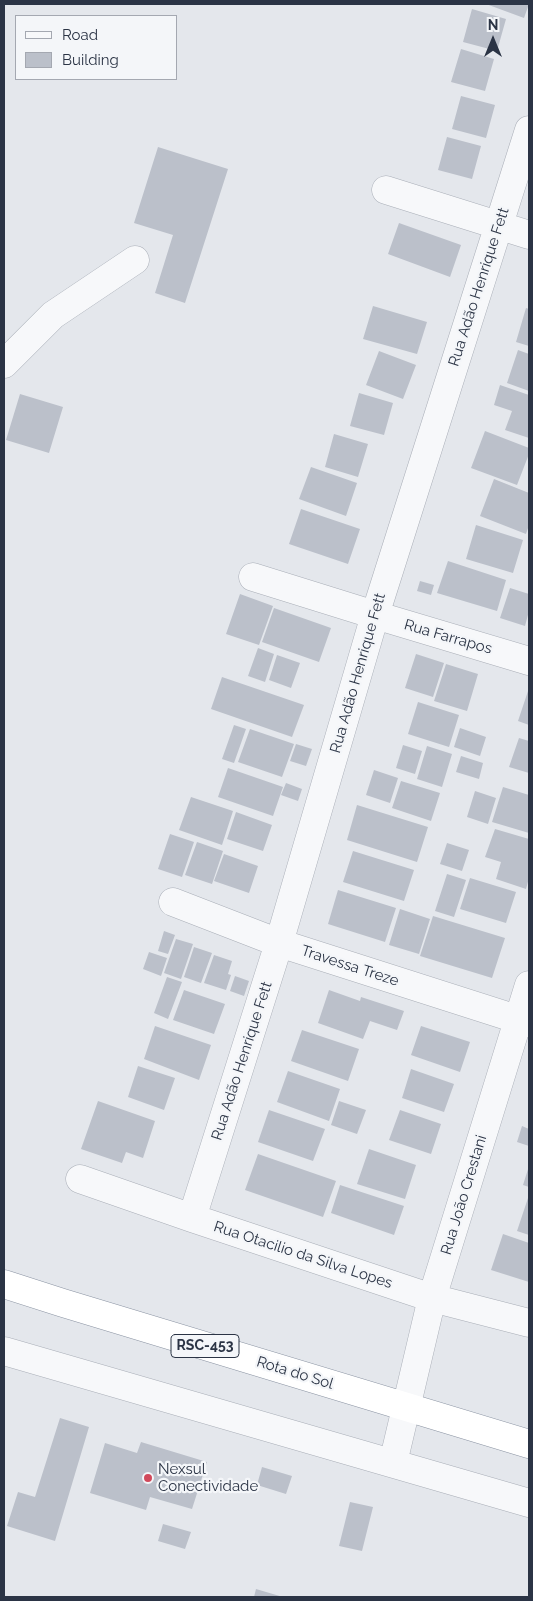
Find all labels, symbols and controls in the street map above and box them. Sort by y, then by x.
legend [15,15,178,80]
north arrow [468,15,518,65]
text: N [488,17,498,33]
text: Road [62,26,98,44]
text: Building [62,51,119,69]
street label: Rua Adão Henrique Fett [445,205,513,369]
street label: Rua Adão Henrique Fett [327,591,389,755]
street label: Rua Farrapos [402,616,494,658]
street label: Travessa Treze [299,942,401,990]
street label: Rua Adão Henrique Fett [208,979,276,1143]
street label: Rua João Crestani [437,1133,491,1257]
street label: Rua Otacilio da Silva Lopes [211,1218,395,1292]
road number: RSC-453 [171,1334,239,1358]
street label: Rota do Sol [254,1353,336,1393]
place label: Nexsul Conectividade [158,1460,258,1495]
marker: Nexsul Conectividade [142,1472,154,1484]

